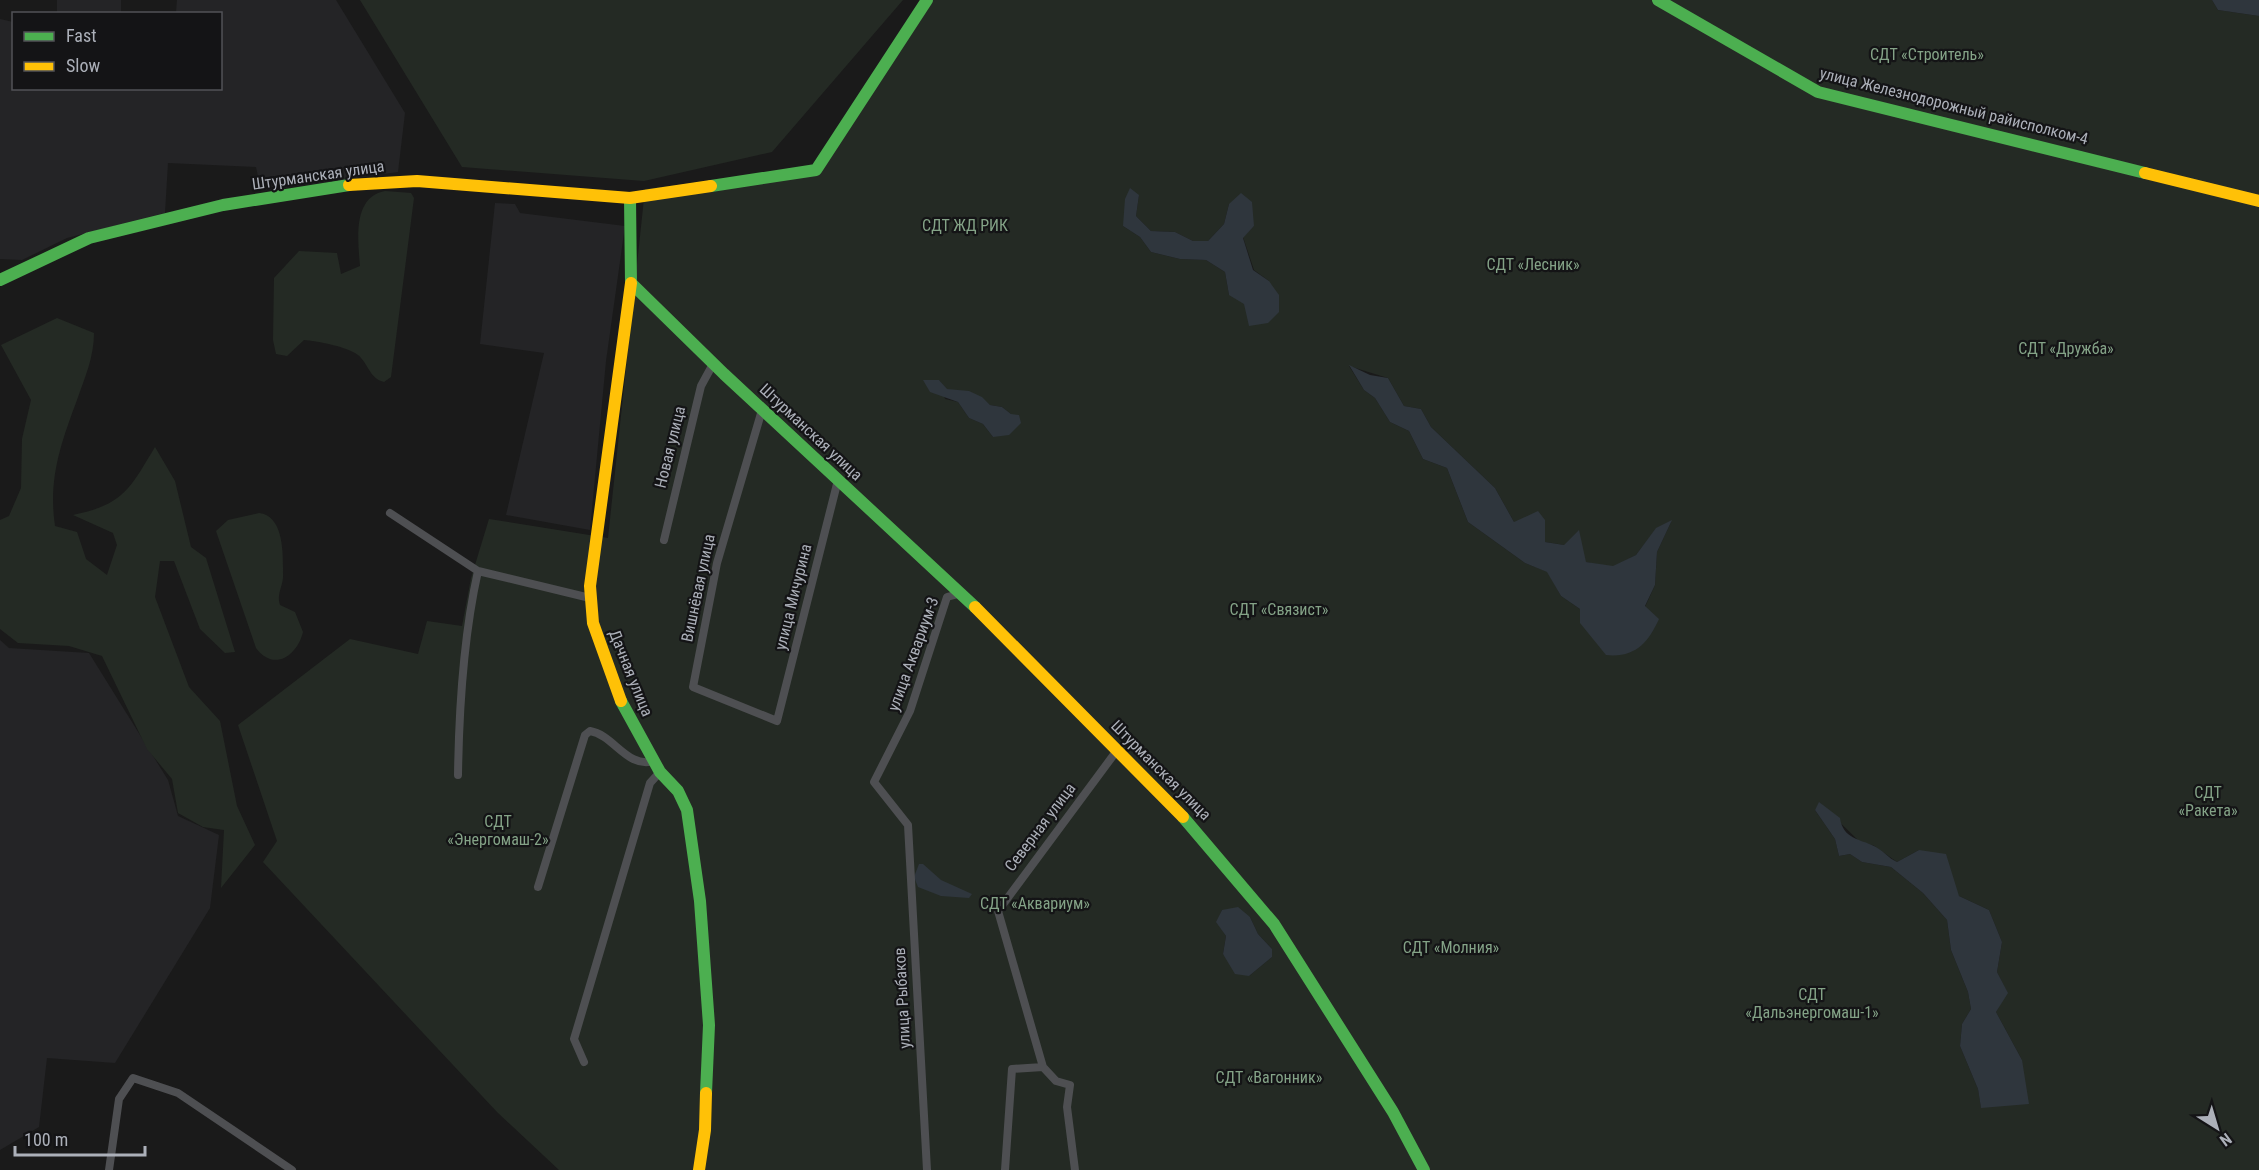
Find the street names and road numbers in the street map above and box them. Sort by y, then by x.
street label: улица Железнодорожный райисполком-4 [1818,63,2090,149]
street label: Штурманская улица [251,156,385,194]
street label: Штурманская улица [756,380,866,484]
street label: Новая улица [651,404,689,490]
street label: Вишнёвая улица [677,532,719,644]
street label: улица Мичурина [771,542,815,652]
street label: улица Аквариум-3 [884,594,942,714]
street label: Дачная улица [605,627,657,719]
street label: Штурманская улица [1107,716,1215,824]
street label: Северная улица [1001,779,1079,875]
street label: улица Рыбаков [890,947,914,1049]

